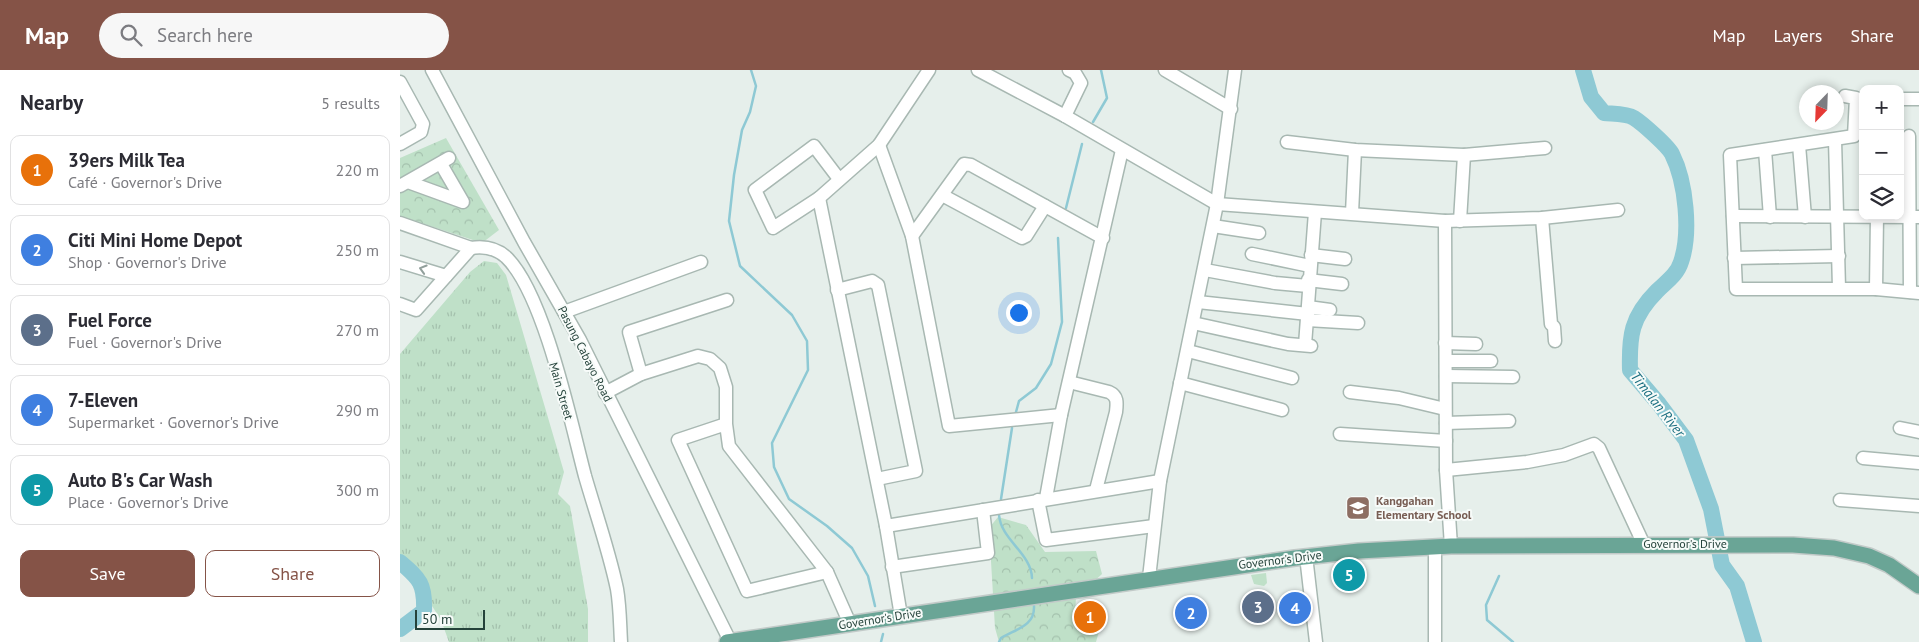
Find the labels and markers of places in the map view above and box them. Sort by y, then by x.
place label: Kanggahan Elementary School [1376,493,1472,522]
school or university icon: Kanggahan Elementary School [1345,495,1371,521]
pin: 5 [1333,556,1365,594]
pin: 3 [1242,588,1274,626]
pin: 4 [1279,589,1311,627]
pin: 2 [1175,594,1207,632]
pin: 1 [1074,598,1106,636]

